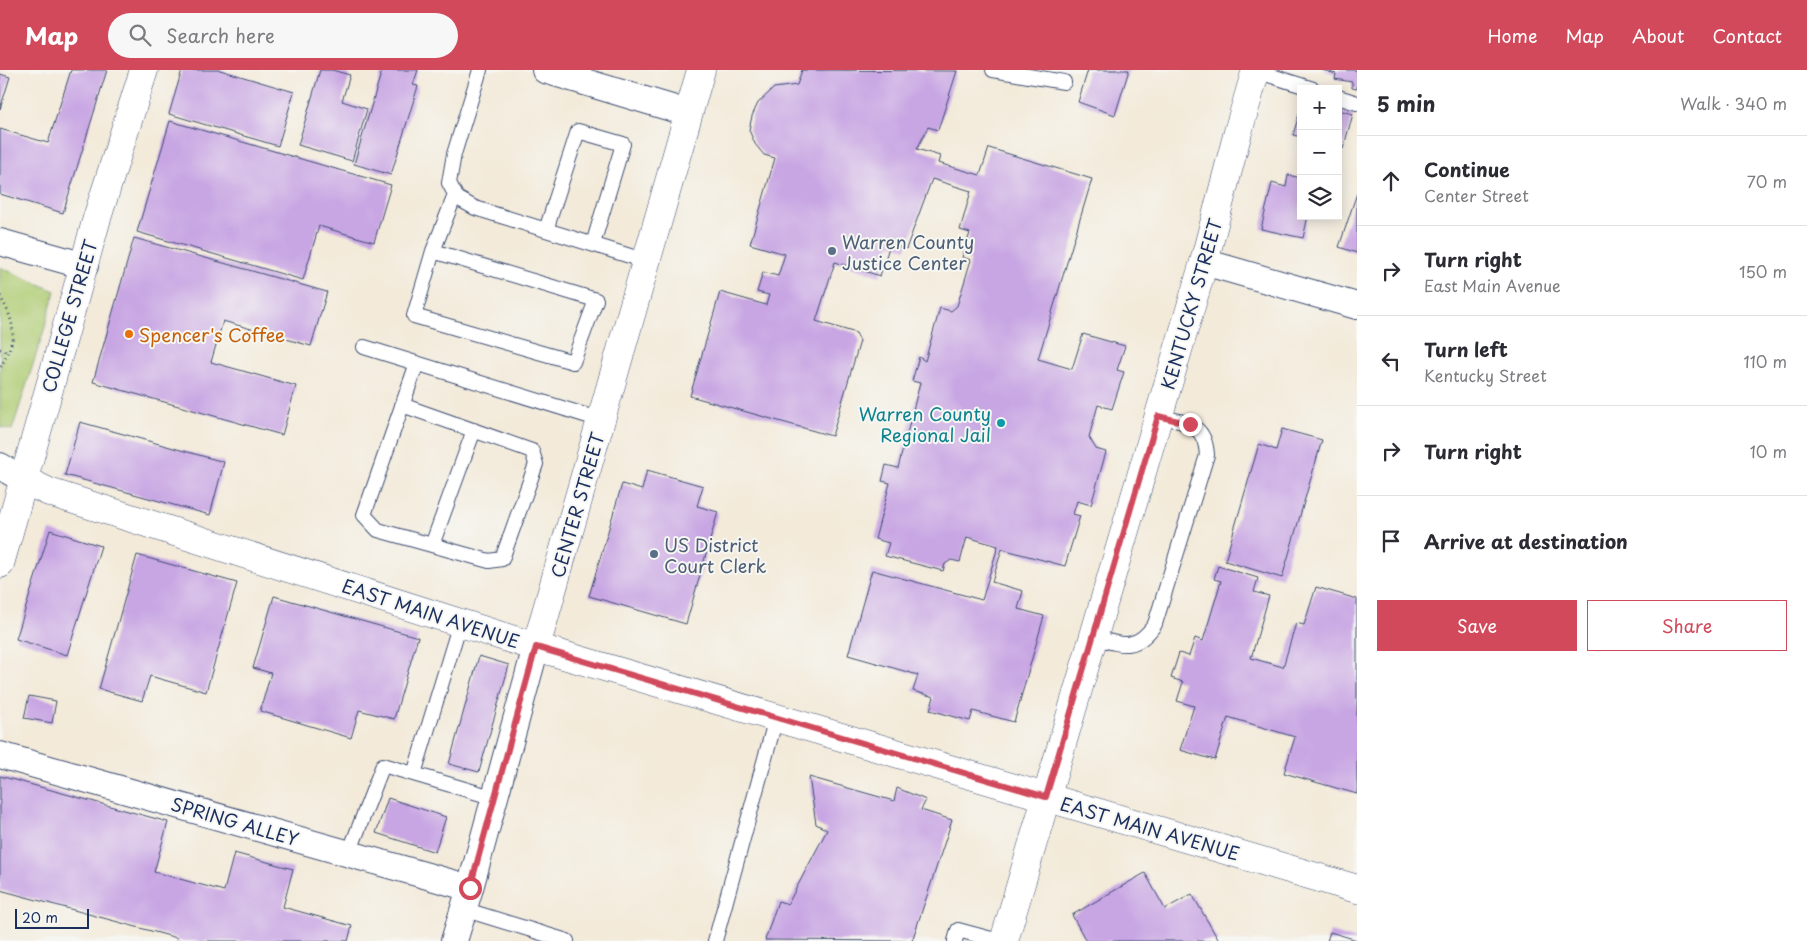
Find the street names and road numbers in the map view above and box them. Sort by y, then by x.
street label: KENTUCKY STREET [1154,215,1229,393]
street label: COLLEGE STREET [34,236,104,396]
street label: CENTER STREET [543,429,611,581]
street label: EAST MAIN AVENUE [339,572,523,654]
street label: EAST MAIN AVENUE [1057,789,1243,867]
street label: SPRING ALLEY [168,790,302,852]

